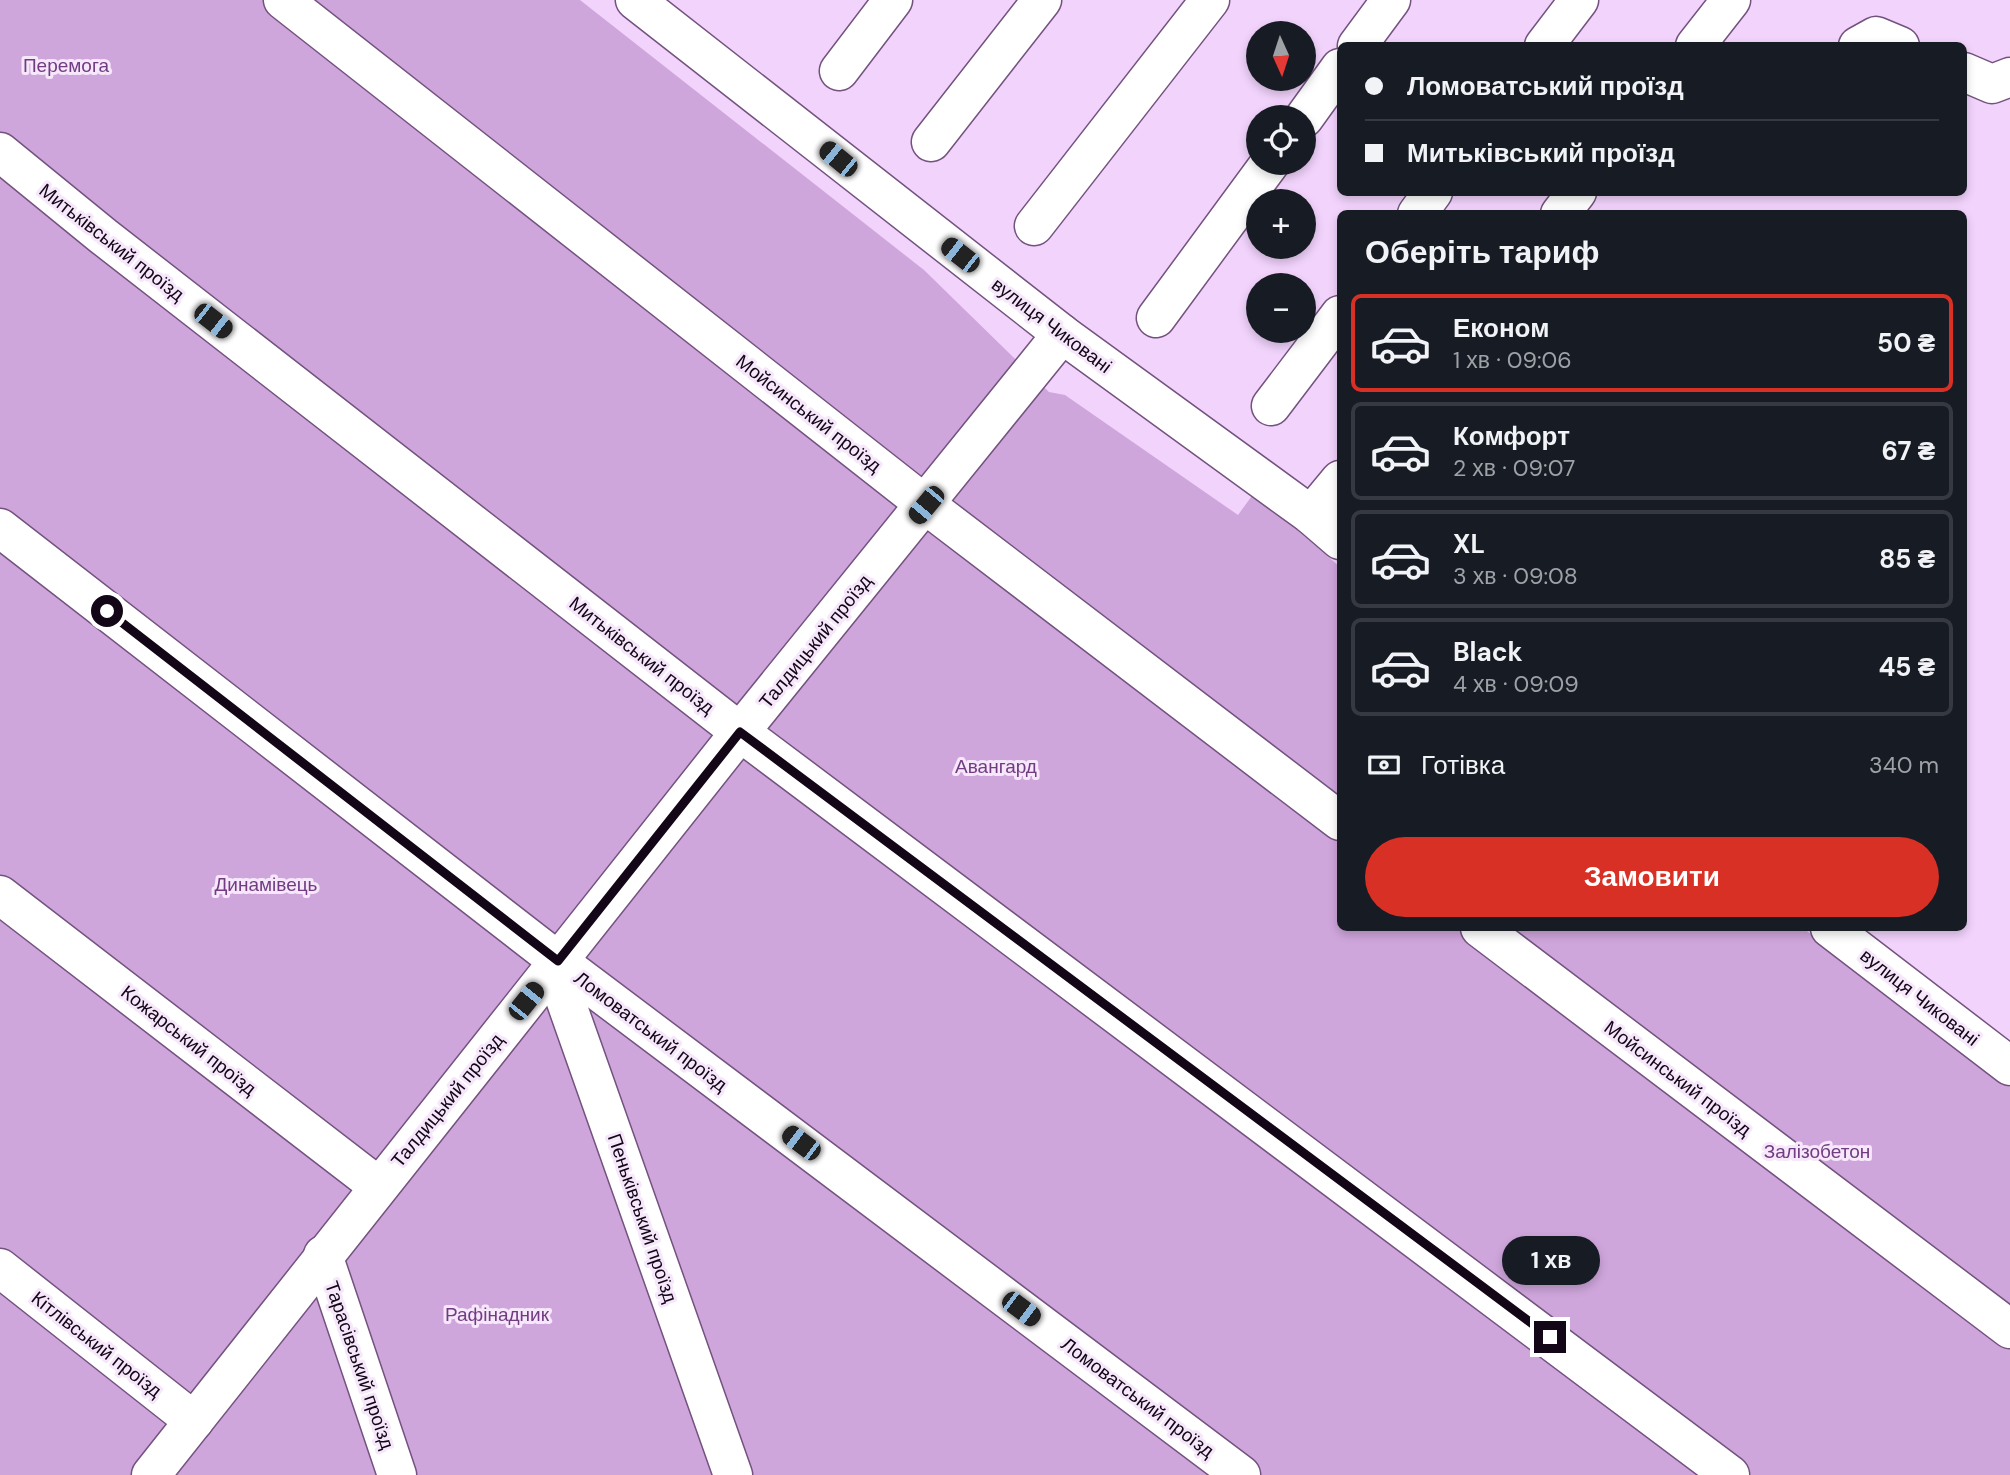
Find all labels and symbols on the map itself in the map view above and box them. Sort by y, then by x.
north arrow [1246,21,1316,91]
park label: Перемога [23,53,109,78]
car [816,138,861,180]
street label: Митьківський проїзд [34,178,189,307]
car [937,234,984,276]
street label: вулиця Чиковані [987,272,1117,379]
car [190,300,237,342]
street label: Мойсинський проїзд [731,349,886,478]
car [905,482,948,528]
street label: Талдицький проїзд [754,569,877,714]
street label: Митьківський проїзд [564,591,719,720]
route start [91,595,123,627]
park label: Авангард [955,754,1037,779]
park label: Динамівець [214,872,318,897]
street label: вулиця Чиковані [1855,943,1984,1052]
street label: Ломоватський проїзд [569,966,732,1097]
car [505,978,548,1024]
street label: Кожарський проїзд [116,980,262,1101]
street label: Мойсинський проїзд [1599,1015,1756,1142]
street label: Талдицький проїзд [386,1028,509,1173]
car [778,1122,825,1164]
street label: Пеньківський проїзд [602,1130,683,1306]
park label: Залізобетон [1764,1139,1870,1164]
callout: 1 хв [1501,1236,1599,1284]
street label: Тарасівський проїзд [319,1278,400,1453]
street label: Кітлівський проїзд [26,1286,167,1403]
car [998,1288,1045,1330]
park label: Рафінадник [445,1302,550,1327]
route end [1534,1321,1566,1353]
street label: Ломоватський проїзд [1056,1332,1219,1463]

